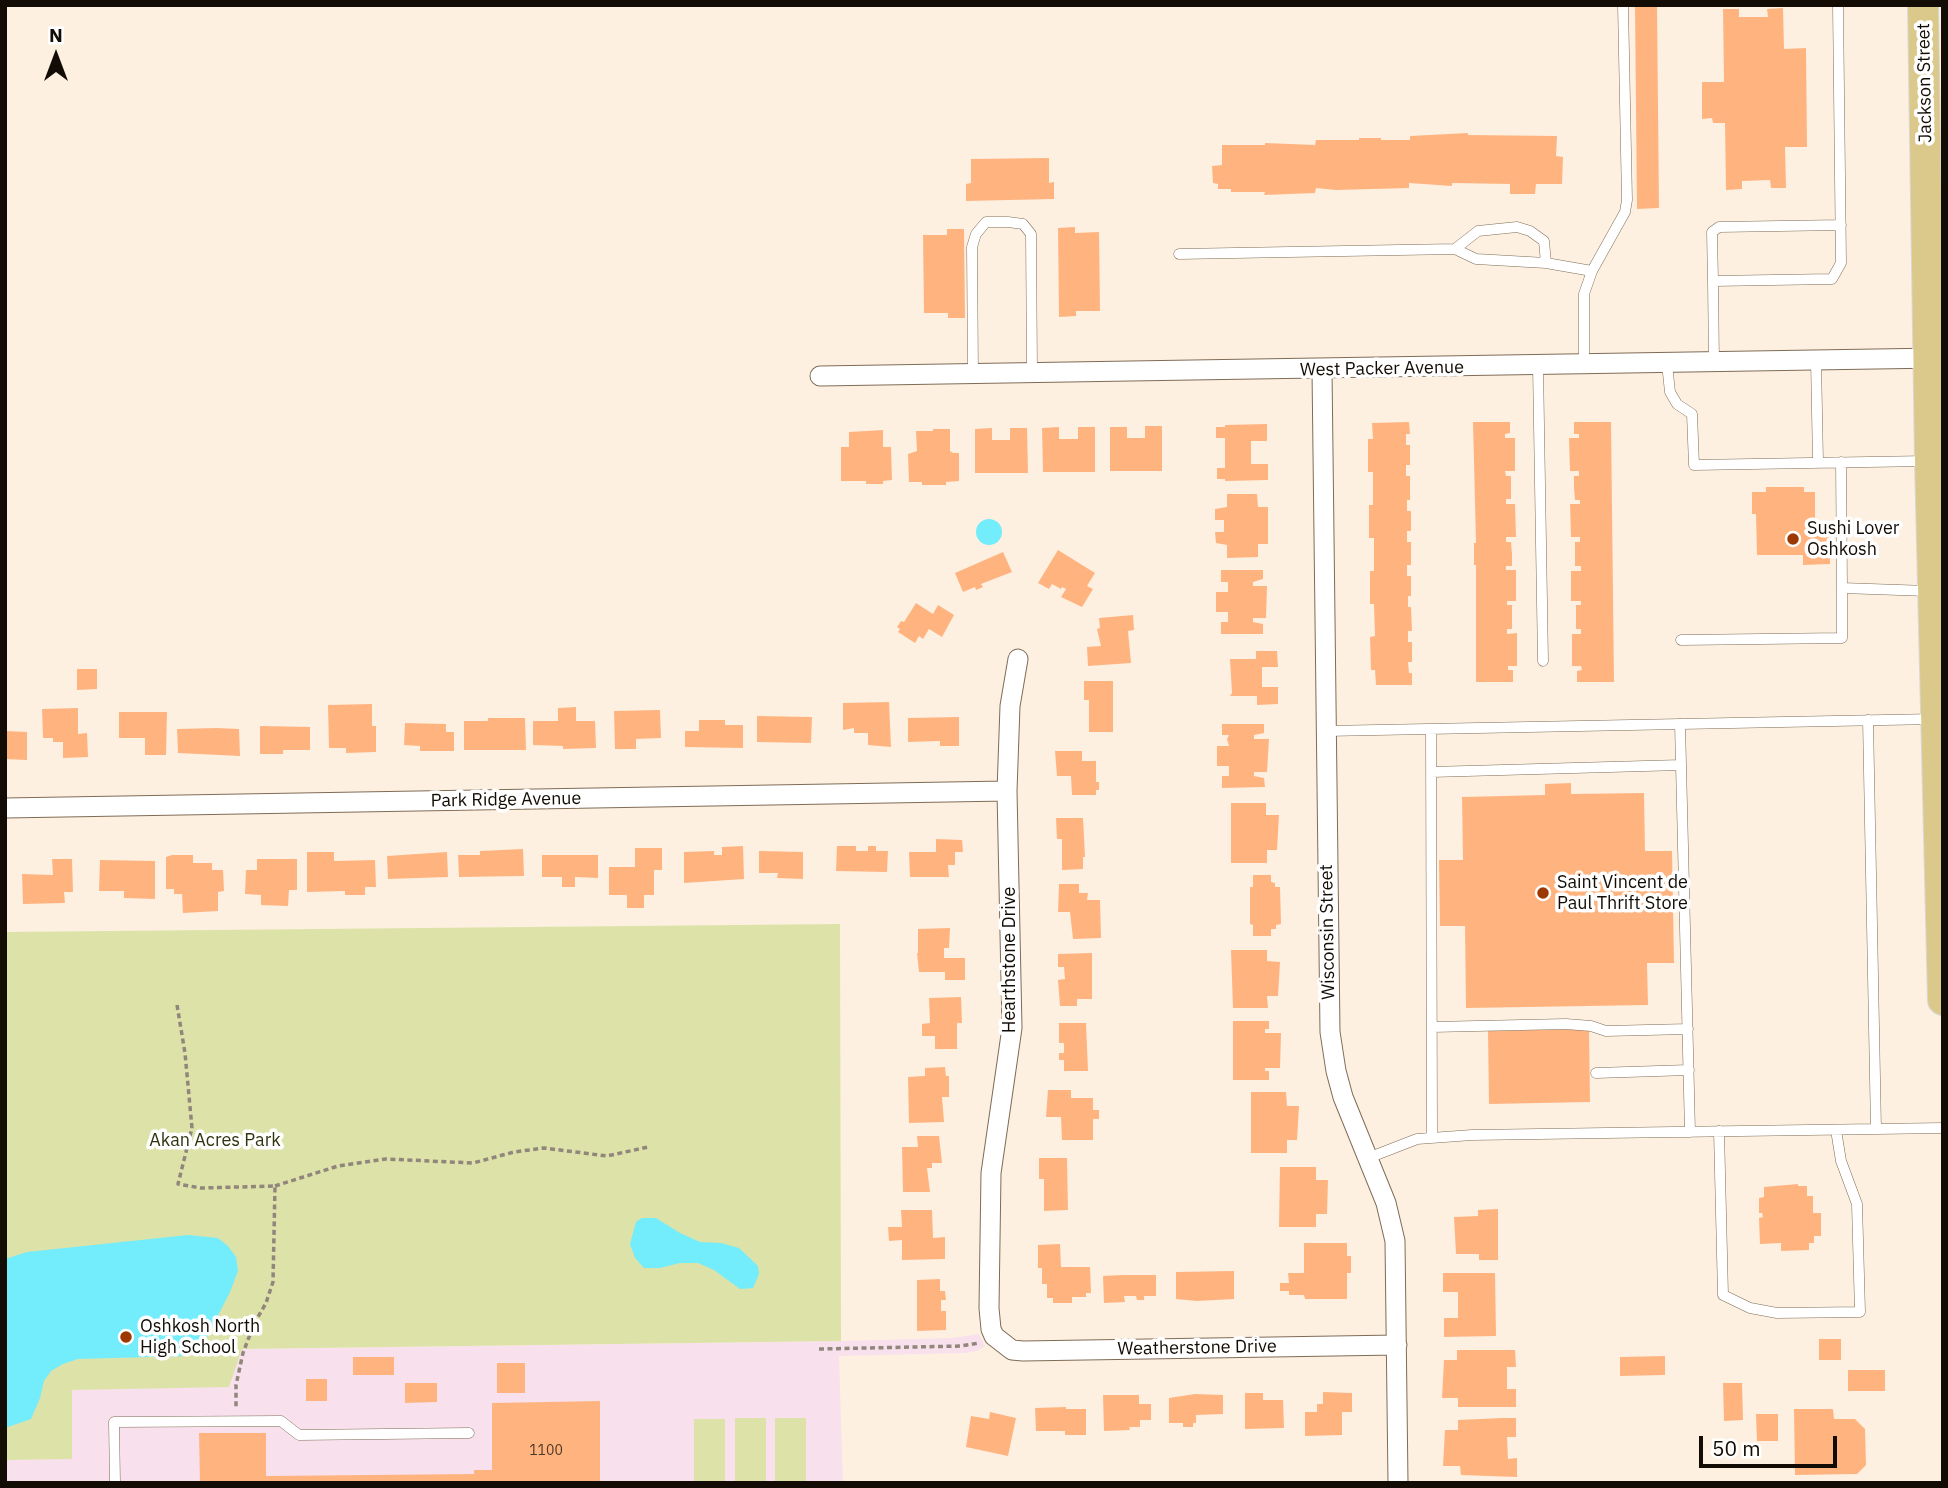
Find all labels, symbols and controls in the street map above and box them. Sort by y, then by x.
north arrow [21,21,91,91]
text: N [49,23,63,47]
street label: Jackson Street [1913,23,1937,143]
street label: West Packer Avenue [1300,357,1464,381]
place label: Sushi Lover Oshkosh [1807,518,1899,560]
marker: Sushi Lover Oshkosh [1785,531,1801,547]
street label: Park Ridge Avenue [430,788,582,812]
street label: Wisconsin Street [1316,864,1340,1000]
place label: Saint Vincent de Paul Thrift Store [1557,872,1688,914]
marker: Saint Vincent de Paul Thrift Store [1535,885,1551,901]
street label: Hearthstone Drive [999,887,1021,1033]
park label: Akan Acres Park [149,1130,281,1152]
place label: Oshkosh North High School [140,1316,260,1358]
marker: Oshkosh North High School [118,1329,134,1345]
street label: Weatherstone Drive [1117,1336,1277,1360]
scale bar [1703,1422,1841,1466]
text: 50 m [1712,1434,1761,1462]
house number: 1100 [529,1443,563,1459]

